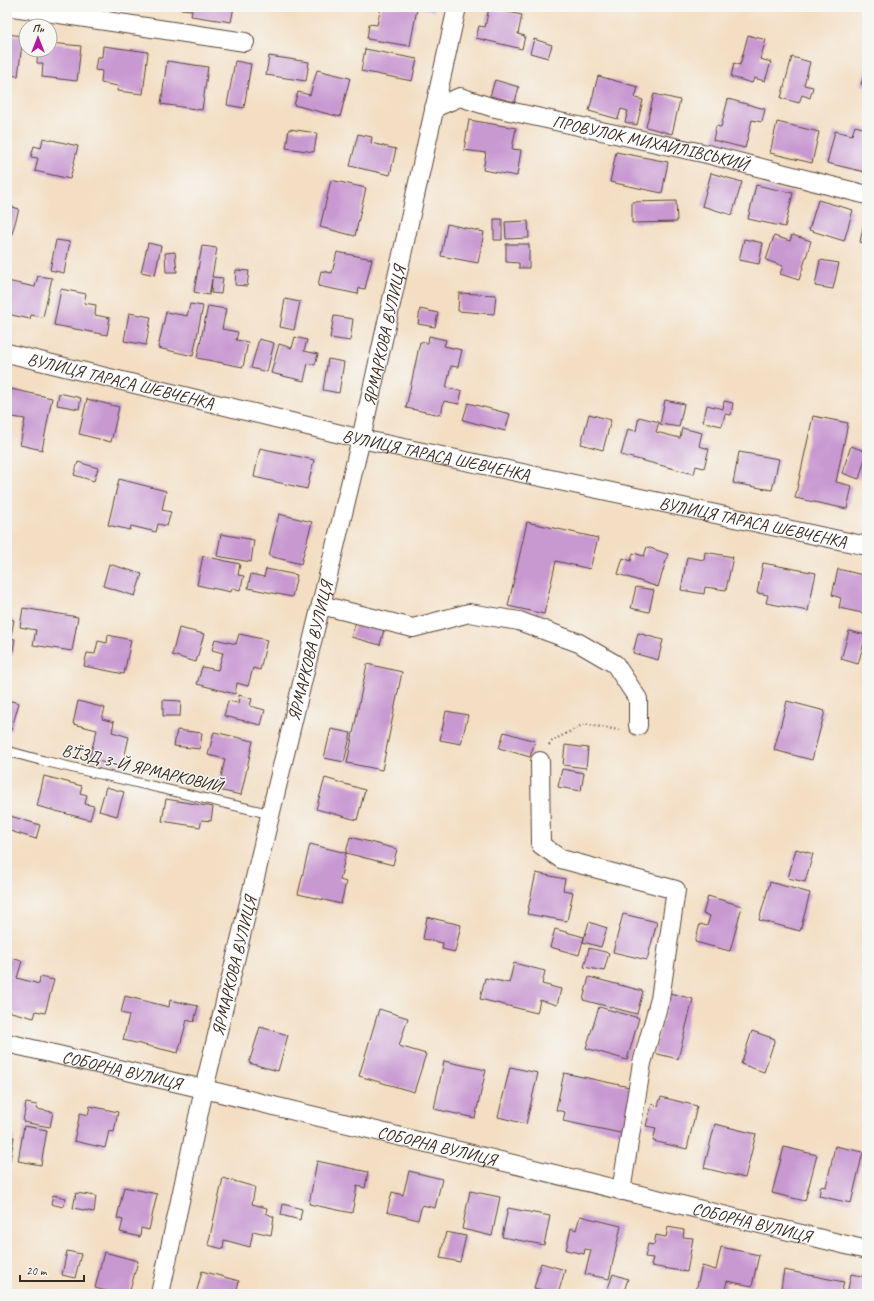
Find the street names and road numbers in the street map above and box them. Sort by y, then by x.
street label: ПРОВУЛОК МИХАЙЛІВСЬКИЙ [551,110,753,175]
street label: ЯРМАРКОВА ВУЛИЦЯ [358,261,410,408]
street label: ВУЛИЦЯ ТАРАСА ШЕВЧЕНКА [26,348,216,413]
street label: ВУЛИЦЯ ТАРАСА ШЕВЧЕНКА [340,424,532,485]
street label: ВУЛИЦЯ ТАРАСА ШЕВЧЕНКА [658,492,849,552]
street label: ЯРМАРКОВА ВУЛИЦЯ [283,577,337,723]
street label: В’ЇЗД 3-Й ЯРМАРКОВИЙ [60,739,227,797]
street label: ЯРМАРКОВА ВУЛИЦЯ [207,892,261,1038]
street label: СОБОРНА ВУЛИЦЯ [60,1046,186,1095]
street label: СОБОРНА ВУЛИЦЯ [375,1121,501,1171]
street label: СОБОРНА ВУЛИЦЯ [690,1197,816,1247]

